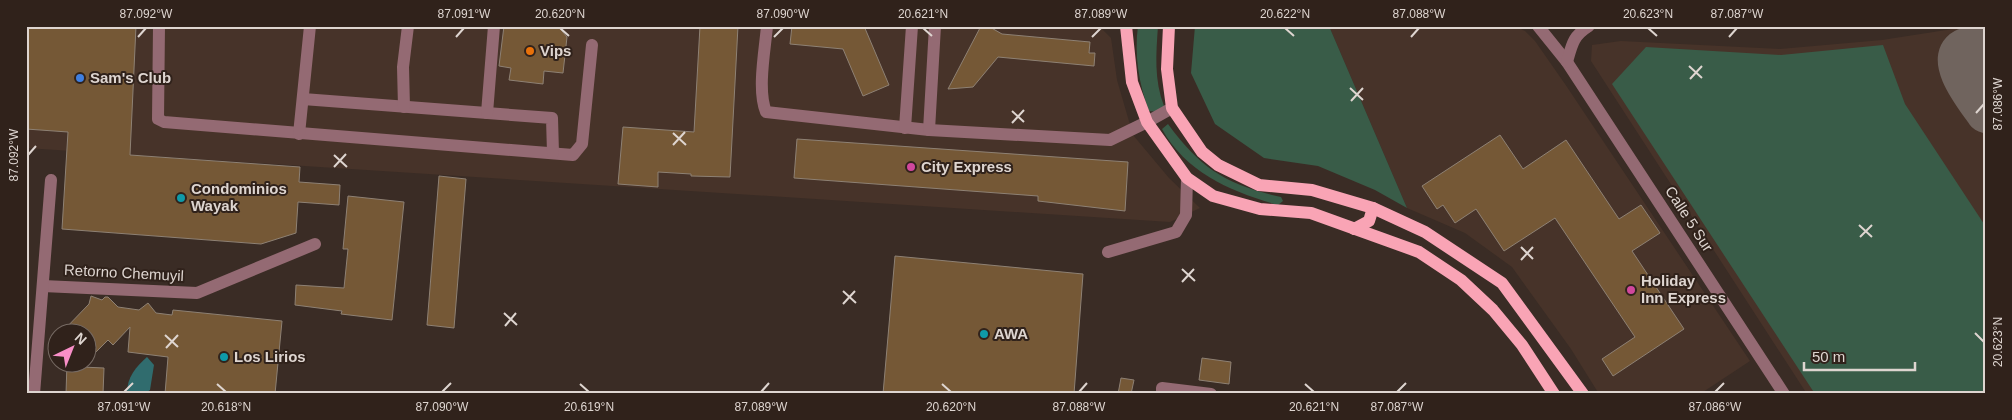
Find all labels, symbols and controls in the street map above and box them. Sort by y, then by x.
text: 87.092°W [120,7,173,21]
text: 87.091°W [438,7,491,21]
text: 20.620°N [535,7,585,21]
text: 87.090°W [757,7,810,21]
text: 20.621°N [898,7,948,21]
text: 87.089°W [1075,7,1128,21]
text: 20.622°N [1260,7,1310,21]
text: 87.088°W [1393,7,1446,21]
text: 20.623°N [1623,7,1673,21]
text: 87.087°W [1711,7,1764,21]
place label: Vips [540,42,571,59]
marker: Vips [524,45,536,57]
place label: Sam's Club [90,69,171,86]
marker: Sam's Club [74,72,86,84]
text: 87.086°W [1991,77,2005,130]
text: 87.092°W [7,128,21,181]
place label: City Express [921,158,1012,175]
marker: City Express [905,161,917,173]
place label: Condominios Wayak [191,180,287,214]
street label: Calle 5 Sur [1662,183,1717,254]
marker: Condominios Wayak [175,192,187,204]
street label: Retorno Chemuyil [64,261,184,284]
place label: Holiday Inn Express [1641,272,1726,306]
marker: Holiday Inn Express [1625,284,1637,296]
text: 20.623°N [1991,317,2005,367]
north arrow [48,322,98,372]
place label: AWA [994,325,1028,342]
marker: AWA [978,328,990,340]
text: N [72,329,90,348]
scale bar [1804,340,1916,372]
place label: Los Lirios [234,348,306,365]
text: 50 m [1812,348,1845,365]
marker: Los Lirios [218,351,230,363]
text: 87.091°W [98,400,151,414]
text: 20.618°N [201,400,251,414]
text: 87.090°W [416,400,469,414]
text: 20.619°N [564,400,614,414]
text: 87.089°W [735,400,788,414]
text: 20.620°N [926,400,976,414]
text: 87.088°W [1053,400,1106,414]
text: 20.621°N [1289,400,1339,414]
text: 87.087°W [1371,400,1424,414]
text: 87.086°W [1689,400,1742,414]

